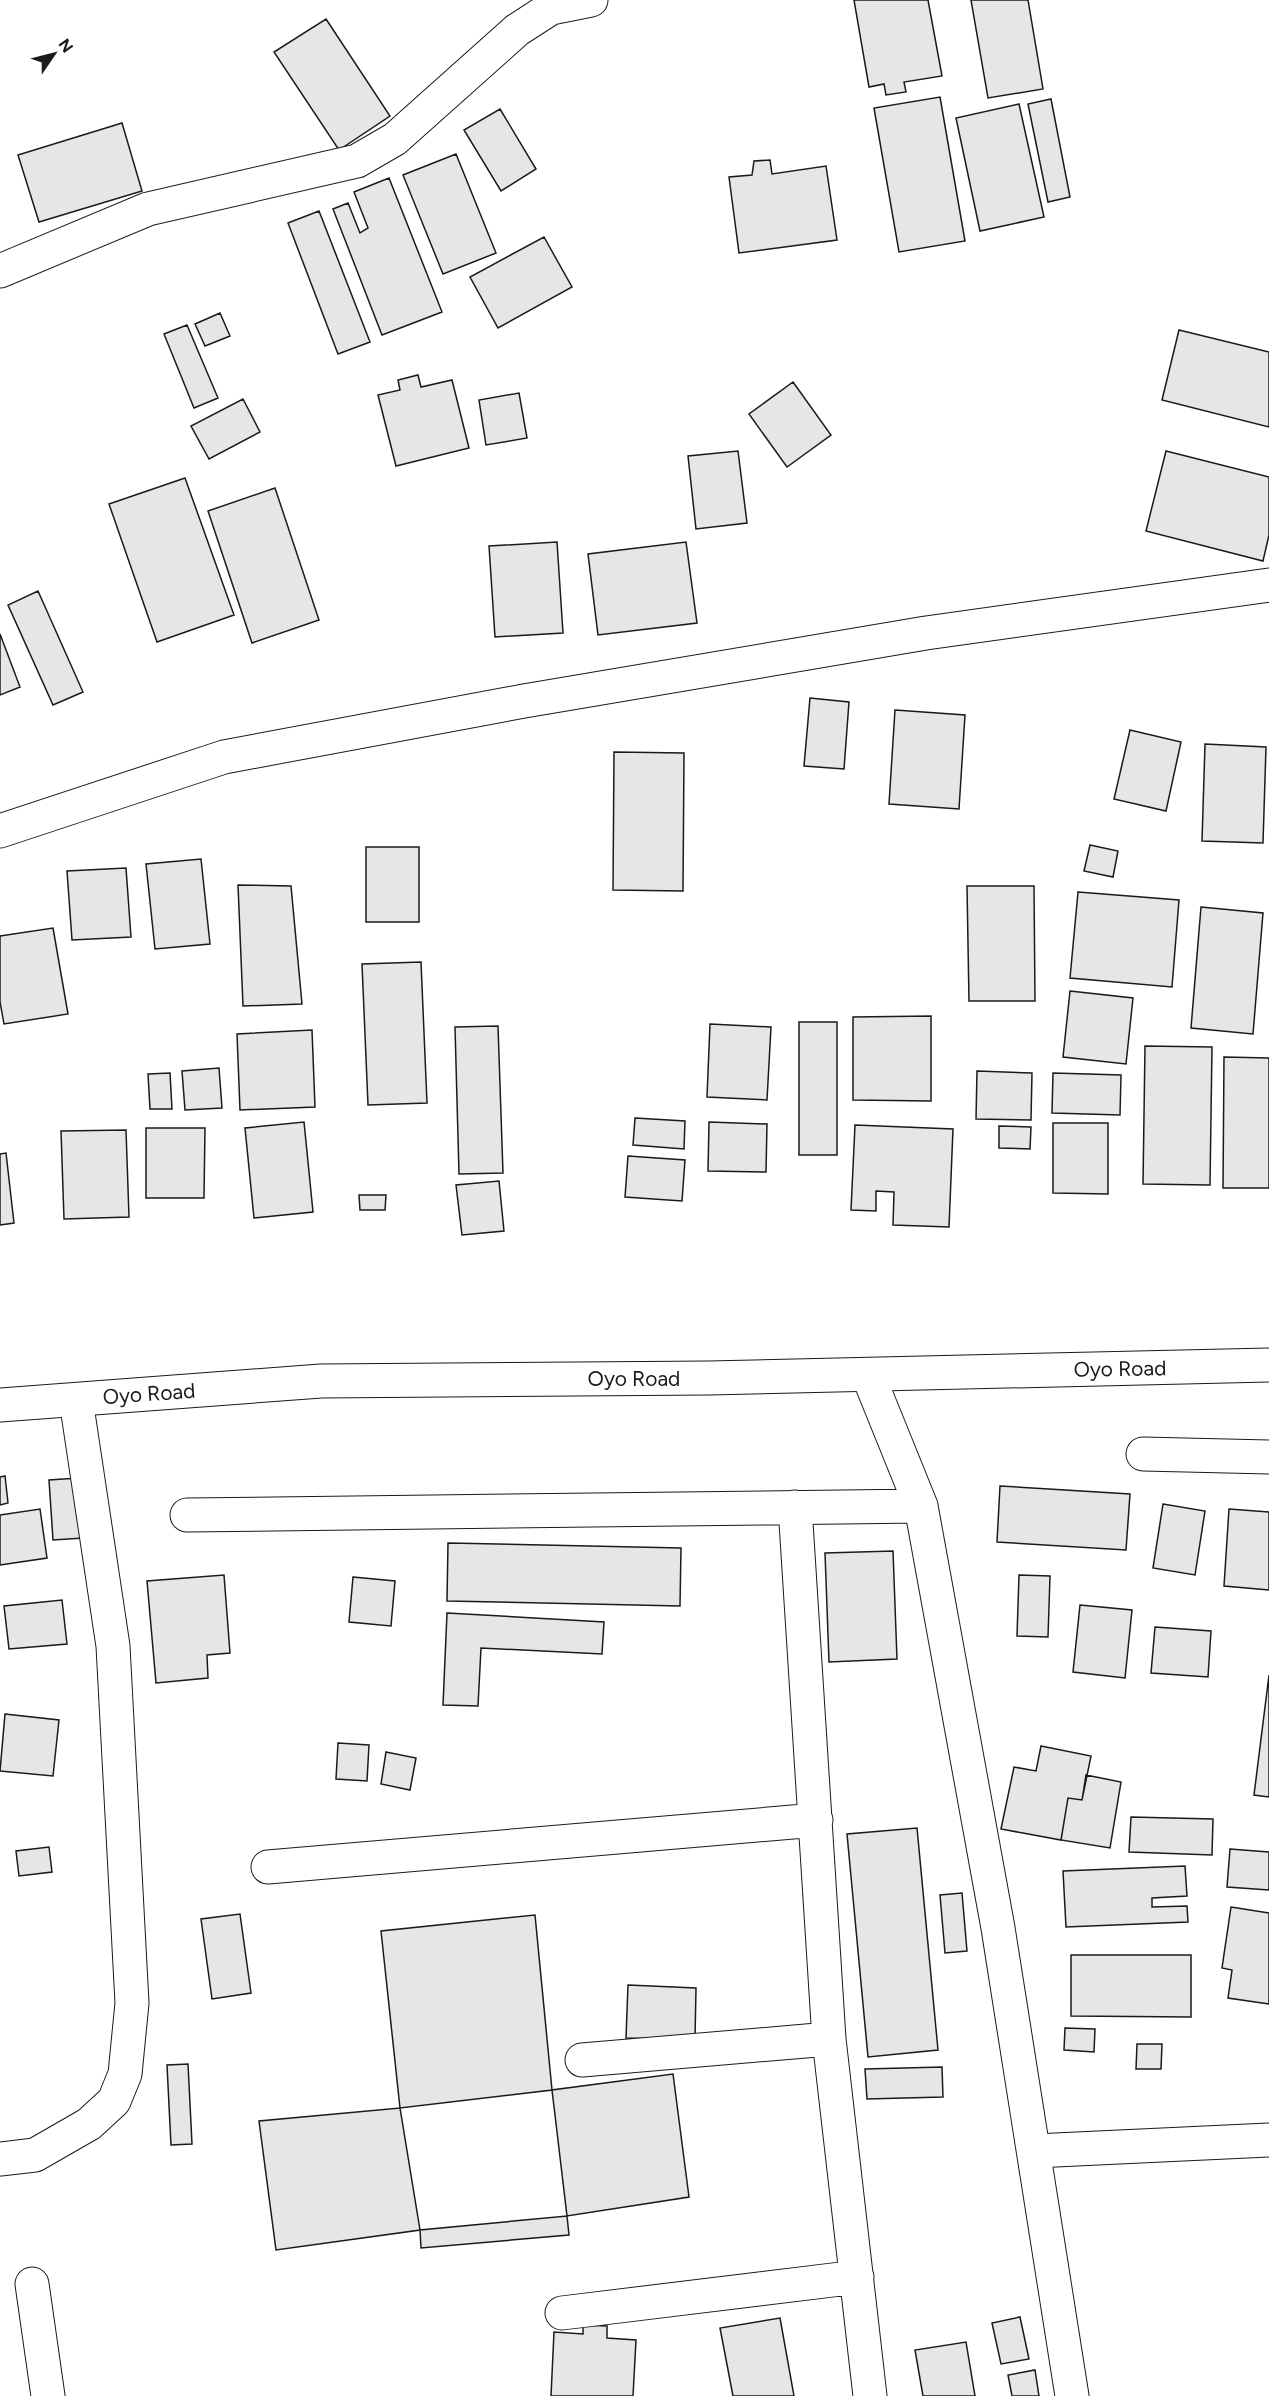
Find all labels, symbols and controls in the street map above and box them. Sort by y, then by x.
north arrow [24,24,84,84]
text: N [55,35,77,56]
street label: Oyo Road [1073,1355,1167,1382]
street label: Oyo Road [588,1366,680,1391]
street label: Oyo Road [102,1378,196,1409]

